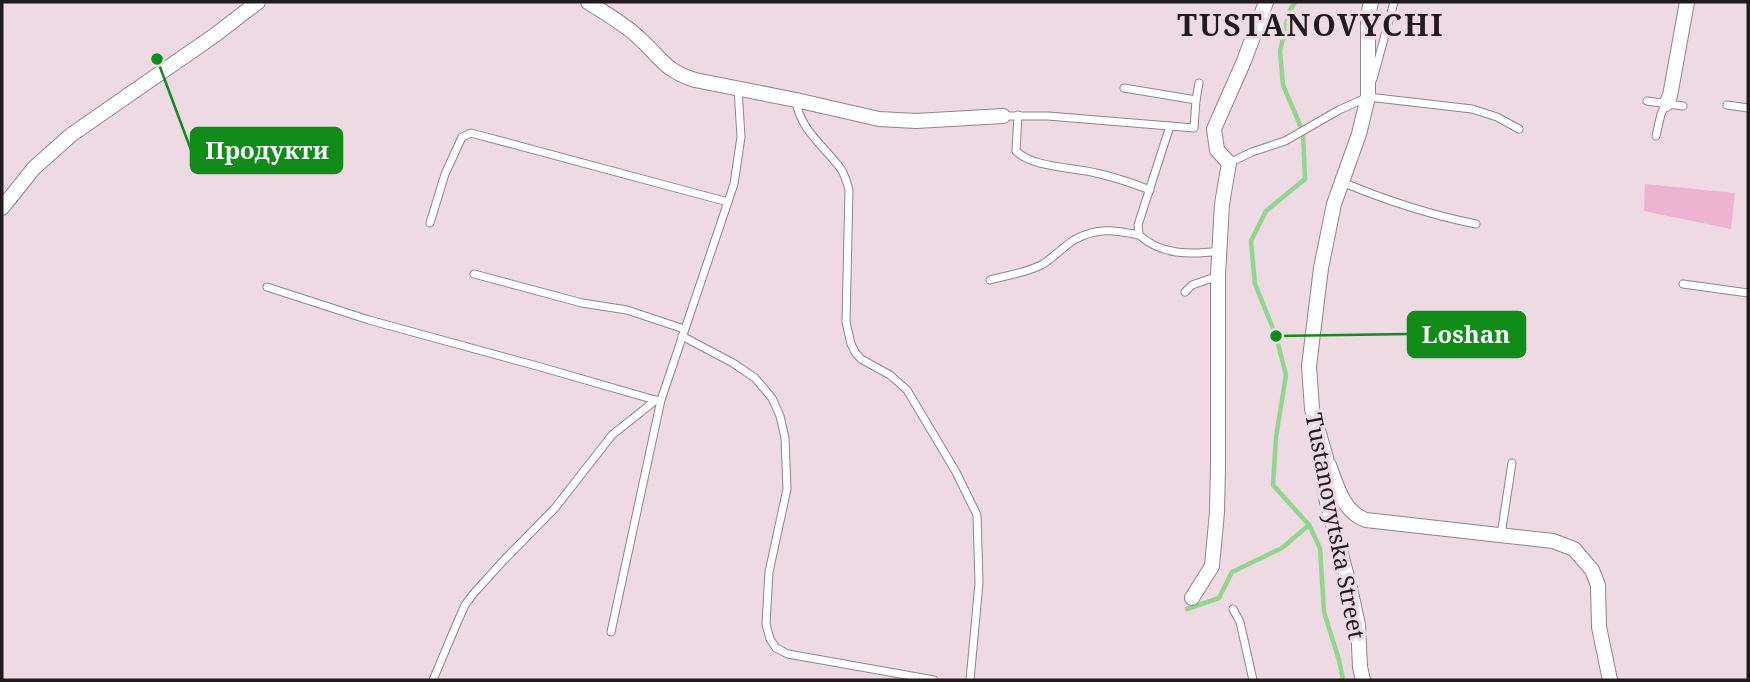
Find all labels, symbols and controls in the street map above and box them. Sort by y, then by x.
district label: TUSTANOVYCHI [1177,4,1445,45]
callout: Продукти [191,128,342,173]
text: Продукти [205,133,329,166]
callout: Loshan [1408,312,1525,357]
text: Loshan [1422,317,1510,350]
street label: Tustanovytska Street [1298,410,1374,642]

